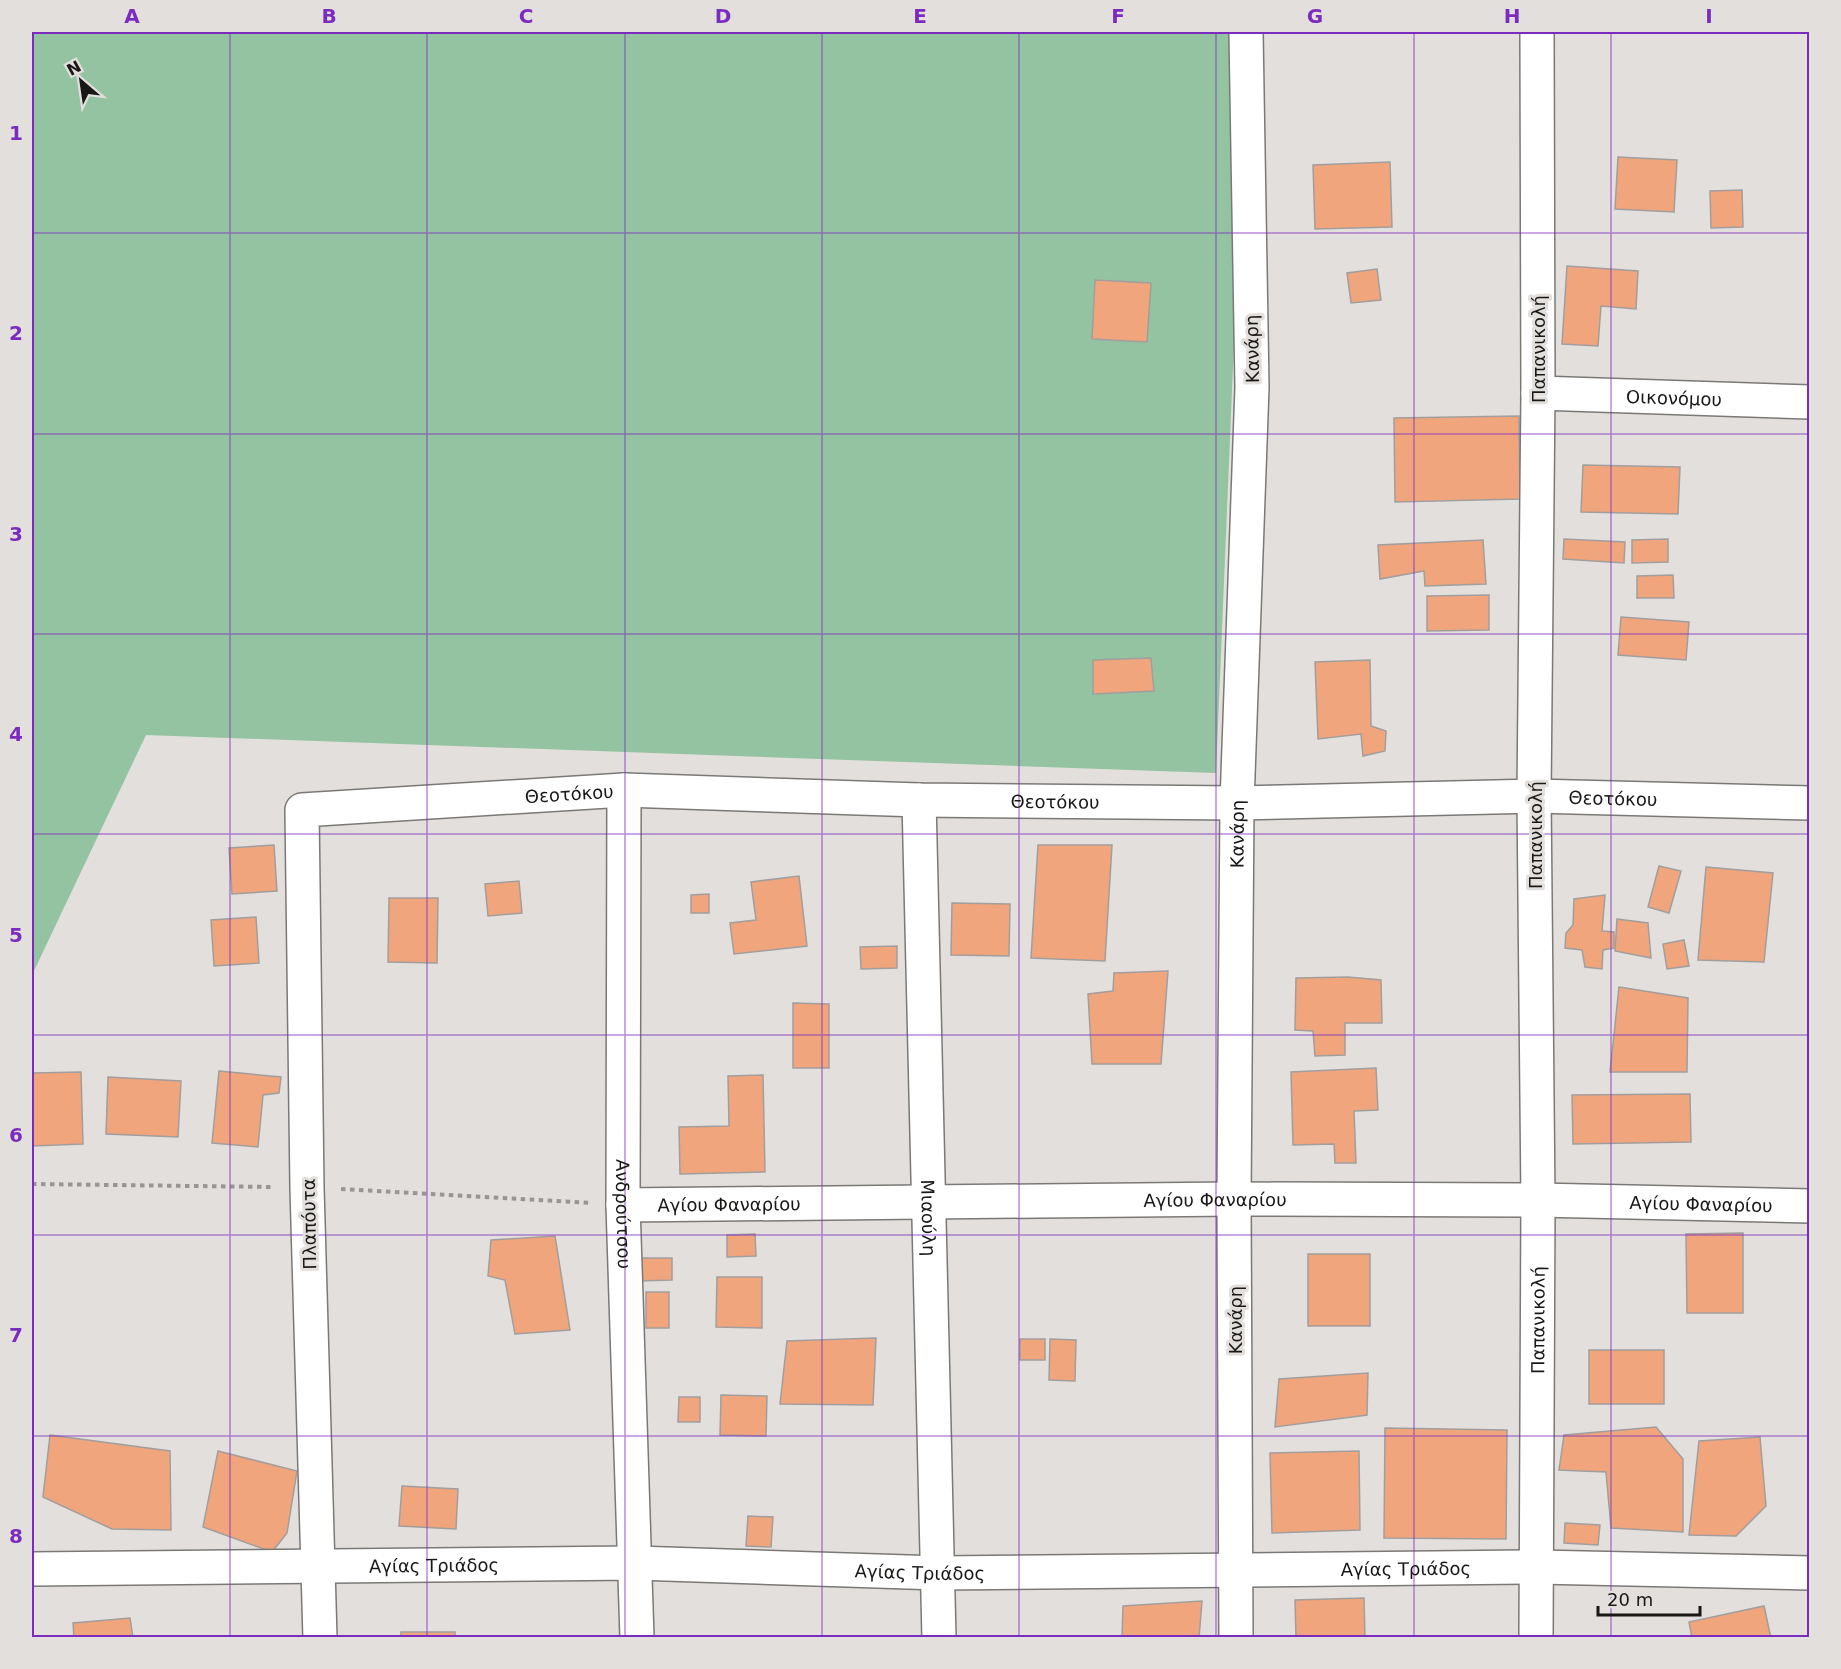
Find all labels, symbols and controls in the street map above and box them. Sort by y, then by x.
text: A [124,4,140,28]
text: B [321,4,337,28]
text: C [519,4,533,28]
text: D [715,4,731,28]
text: E [913,4,927,28]
text: F [1111,4,1125,28]
text: G [1307,4,1323,28]
text: H [1504,4,1520,28]
text: I [1705,4,1713,28]
north arrow [51,51,111,111]
text: N [64,57,84,80]
text: 1 [9,121,23,145]
street label: Παπανικολή [1528,295,1549,403]
street label: Κανάρη [1241,315,1263,383]
text: 2 [9,321,23,345]
street label: Οικονόμου [1626,385,1722,410]
text: 3 [9,522,23,546]
text: 4 [9,722,23,746]
street label: Θεοτόκου [524,780,614,807]
street label: Παπανικολή [1525,781,1546,889]
street label: Θεοτόκου [1568,786,1658,810]
street label: Θεοτόκου [1010,790,1099,812]
street label: Κανάρη [1226,800,1248,868]
text: 5 [9,923,23,947]
text: 6 [9,1123,23,1147]
street label: Ανδρούτσου [612,1159,636,1269]
street label: Πλαπόυτα [298,1178,320,1270]
street label: Μιαούλη [918,1179,940,1257]
street label: Αγίου Φαναρίου [1143,1188,1287,1210]
street label: Αγίου Φαναρίου [1629,1192,1773,1216]
street label: Αγίου Φαναρίου [657,1193,801,1215]
street label: Παπανικολή [1527,1266,1548,1374]
street label: Κανάρη [1225,1286,1246,1354]
text: 7 [9,1323,23,1347]
text: 8 [9,1524,23,1548]
street label: Αγίας Τριάδος [369,1554,499,1576]
street label: Αγίας Τριάδος [1341,1557,1471,1579]
street label: Αγίας Τριάδος [854,1560,985,1584]
scale bar [1598,1579,1700,1617]
text: 20 m [1607,1589,1653,1610]

